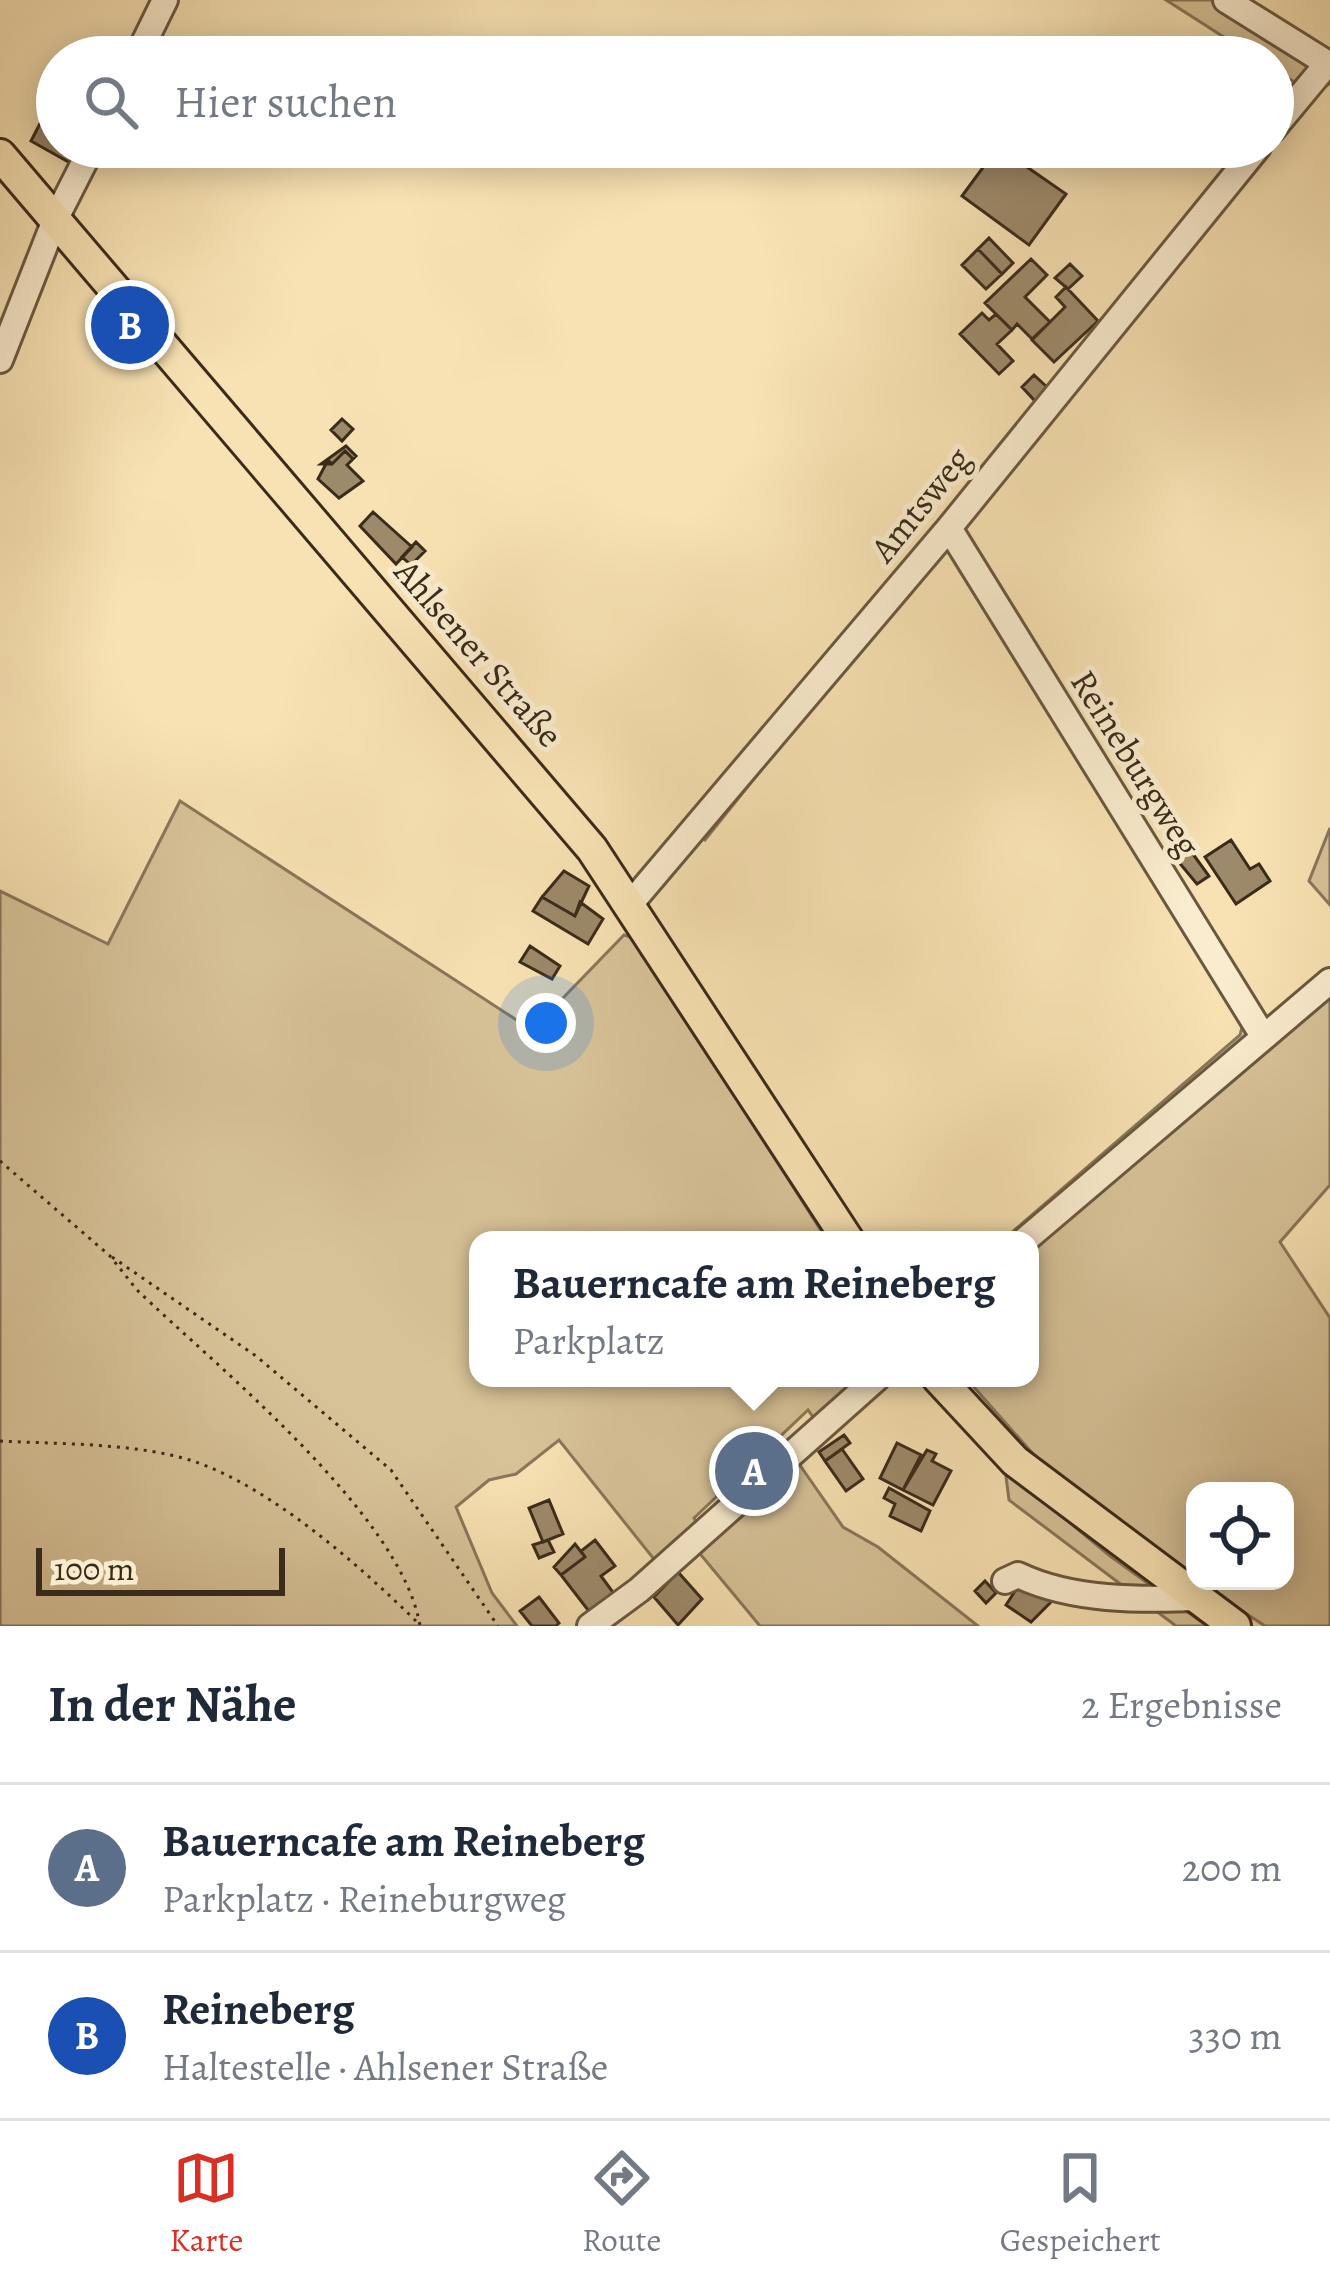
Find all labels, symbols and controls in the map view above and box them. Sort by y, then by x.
search box [36,36,1294,168]
icon: search [78,69,144,135]
text: Hier suchen [174,71,397,133]
pin: B [91,280,169,370]
street label: Amtsweg [858,436,982,573]
street label: Ahlsener Straße [383,548,574,757]
street label: Reineburgweg [1059,660,1213,866]
your location [516,993,576,1053]
popup [469,1231,1039,1387]
text: Bauerncafe am Reineberg [512,1252,996,1314]
text: Parkplatz [512,1314,665,1367]
pin: A [715,1426,793,1516]
map controls [1186,1482,1294,1590]
button: locate [1186,1482,1294,1590]
scale bar [36,1542,285,1595]
text: 100 m [54,1546,134,1591]
text: In der Nähe [48,1669,297,1739]
text: 2 Ergebnisse [1081,1678,1282,1731]
text: Bauerncafe am Reineberg [162,1810,645,1872]
text: A [75,1841,99,1894]
text: 200 m [1182,1841,1282,1894]
text: Parkplatz · Reineburgweg [162,1872,566,1925]
text: Reineberg [162,1978,355,2040]
text: B [75,2009,99,2062]
text: 330 m [1189,2009,1282,2062]
text: Haltestelle · Ahlsener Straße [162,2040,608,2093]
tab: Karte [169,2145,243,2262]
tab: Route [582,2145,661,2262]
tab: Gespeichert [1000,2145,1161,2262]

